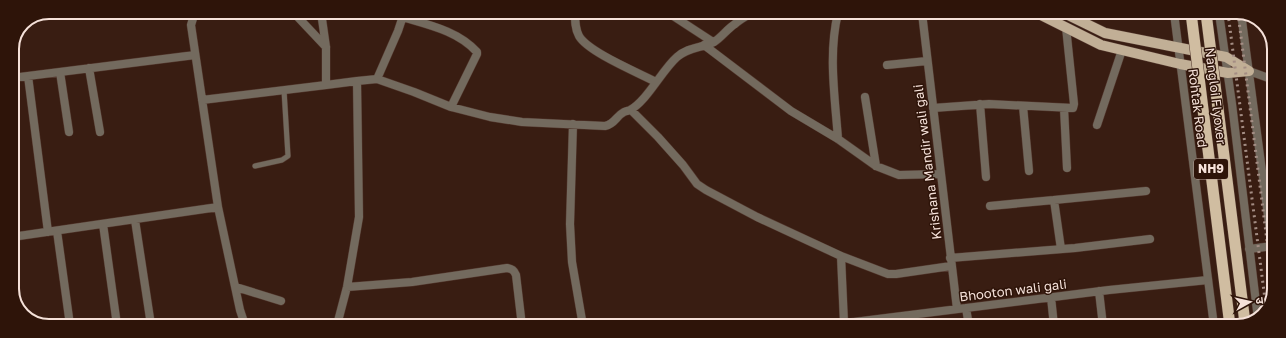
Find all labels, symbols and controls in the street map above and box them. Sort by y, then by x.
street label: Nangloi Flyover [1202,47,1230,145]
street label: Rohtak Road [1185,68,1211,148]
street label: Krishana Mandir wali gali [910,84,944,240]
road number: NH9 [1194,159,1228,179]
street label: Bhooton wali gali [958,275,1068,305]
north arrow [1230,282,1270,322]
text: उ [1254,296,1267,305]

